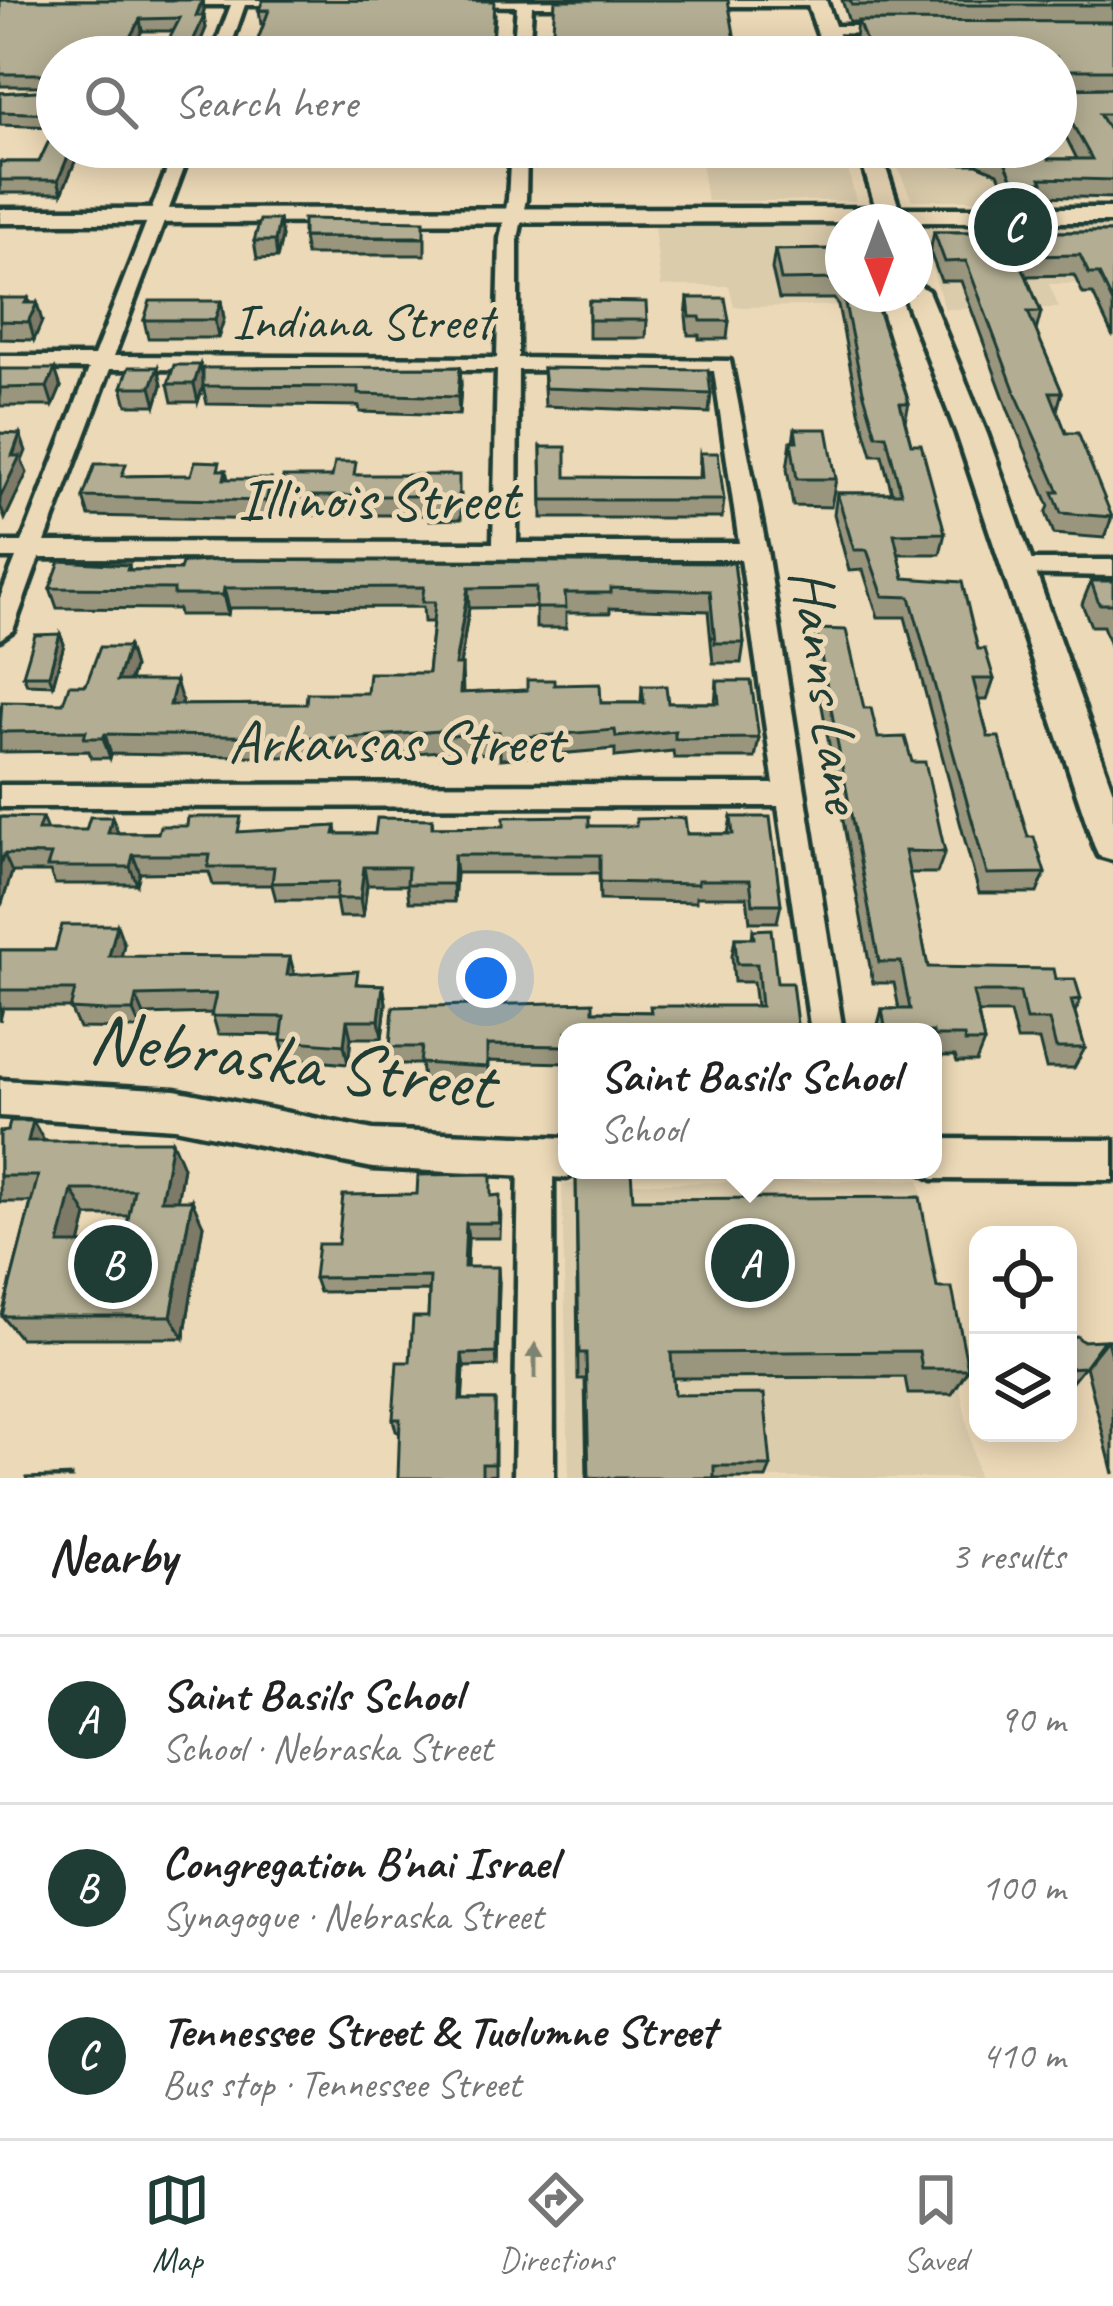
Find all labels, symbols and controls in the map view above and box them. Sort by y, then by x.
search box [36,36,1077,168]
icon: search [78,69,144,135]
text: Search here [174,74,357,131]
pin: C [974,182,1052,272]
north arrow [825,204,933,312]
street label: Indiana Street [232,289,498,353]
street label: Illinois Street [238,461,523,537]
street label: Hanns Lane [773,563,883,820]
street label: Arkansas Street [228,704,569,780]
your location [456,948,516,1008]
street label: Nebraska Street [85,991,505,1132]
popup [558,1023,942,1179]
text: Saint Basils School [600,1048,900,1105]
text: School [600,1105,684,1154]
pin: A [711,1218,789,1308]
pin: B [74,1219,152,1309]
map controls [969,1226,1077,1442]
button: locate [969,1226,1077,1334]
button: layers [969,1334,1077,1442]
one-way arrow [525,1341,545,1379]
text: Nearby [48,1524,176,1588]
text: 3 results [951,1532,1065,1581]
text: Saint Basils School [162,1667,462,1724]
text: A [77,1695,97,1744]
text: 90 m [999,1695,1065,1744]
text: School · Nebraska Street [162,1724,492,1773]
text: Congregation B'nai Israel [162,1835,557,1892]
text: B [77,1863,97,1912]
text: 100 m [981,1863,1065,1912]
text: Synagogue · Nebraska Street [162,1892,543,1941]
text: Tennessee Street & Tuolumne Street [162,2003,715,2060]
text: C [78,2031,96,2080]
text: 410 m [981,2031,1065,2080]
text: Bus stop · Tennessee Street [162,2060,521,2109]
tab: Map [144,2167,210,2281]
tab: Directions [499,2167,614,2281]
tab: Saved [903,2167,969,2281]

